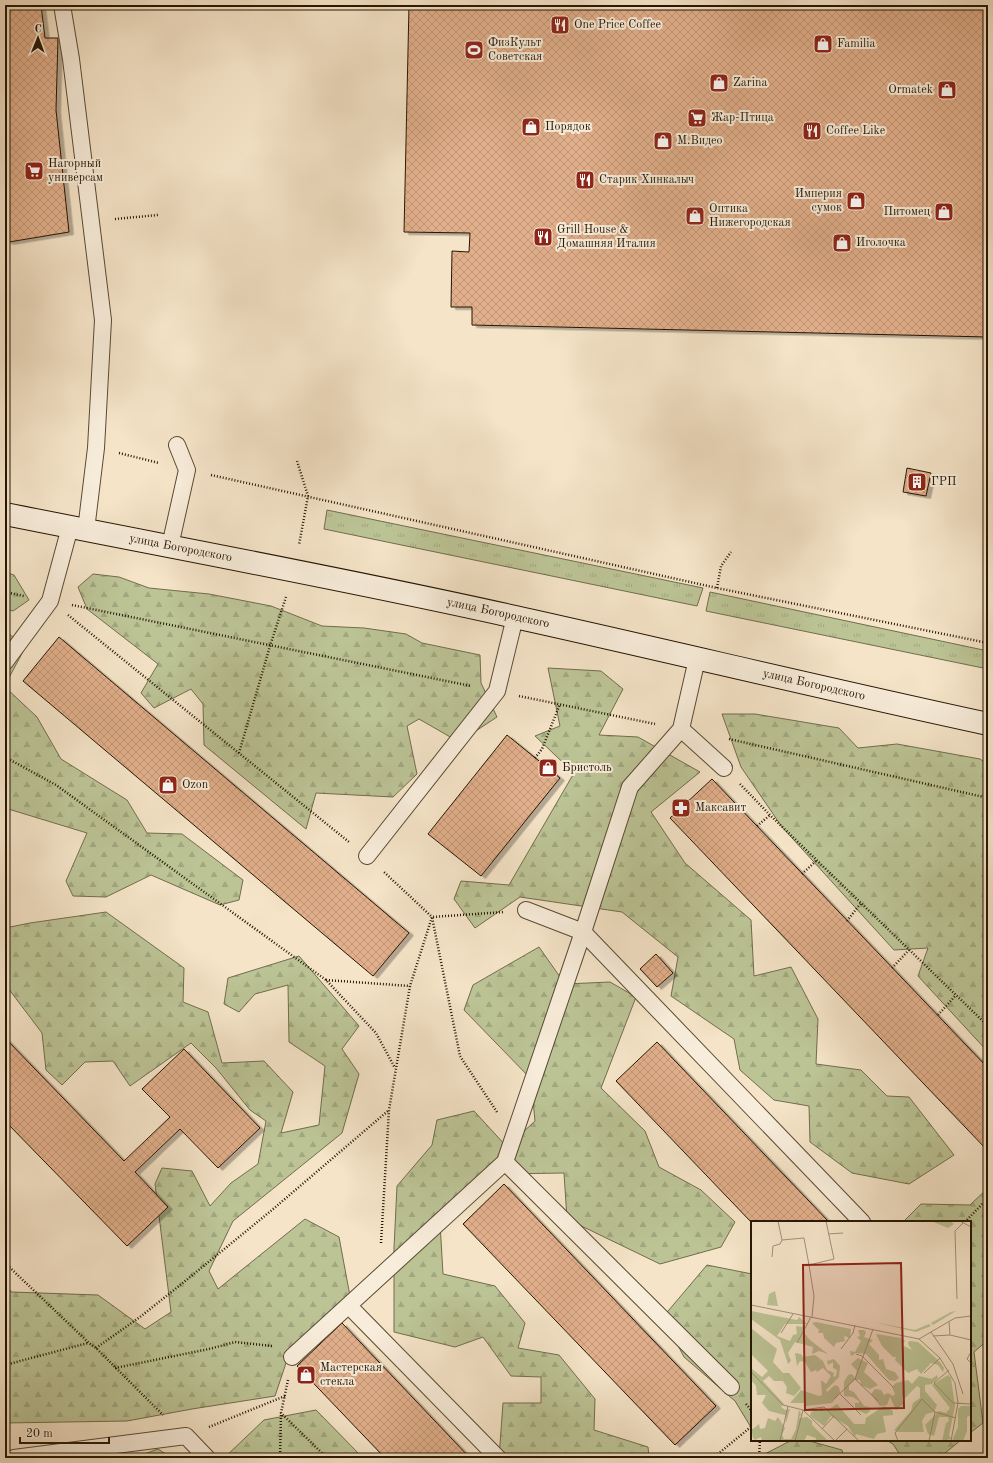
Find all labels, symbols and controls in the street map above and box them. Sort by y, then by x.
restaurant icon: One Price Coffee [549,14,571,36]
north arrow [18,18,58,58]
place label: One Price Coffee [574,19,662,31]
text: С [34,24,42,35]
shop icon: Familia [812,33,834,55]
place label: ФизКульт Советская [488,37,542,63]
place label: Familia [837,38,876,50]
sports icon: ФизКульт Советская [463,39,485,61]
shop icon: Zarina [708,72,730,94]
place label: Zarina [733,77,767,89]
shop icon: Ormatek [936,79,958,101]
place label: Ormatek [888,84,933,96]
supermarket icon: Жар-Птица [686,107,708,129]
place label: Жар-Птица [711,112,774,124]
shop icon: Порядок [520,116,542,138]
restaurant icon: Coffee Like [801,120,823,142]
place label: Порядок [545,121,591,133]
place label: Coffee Like [826,125,886,137]
shop icon: М.Видео [652,130,674,152]
place label: М.Видео [677,135,723,147]
place label: Нагорный универсам [48,158,103,184]
supermarket icon: Нагорный универсам [23,160,45,182]
restaurant icon: Старик Хинкалыч [574,169,596,191]
place label: Старик Хинкалыч [599,174,694,186]
place label: Империя сумок [795,188,842,214]
shop icon: Империя сумок [845,190,867,212]
shop icon: Питомец [933,201,955,223]
place label: Оптика Нижегородская [709,203,791,229]
shop icon: Оптика Нижегородская [684,205,706,227]
place label: Питомец [883,206,930,218]
place label: Grill House & Домашняя Италия [557,224,656,250]
restaurant icon: Grill House & Домашняя Италия [532,226,554,248]
shop icon: Иголочка [831,232,853,254]
place label: Иголочка [856,237,906,249]
building icon: ГРП [906,471,928,493]
place label: ГРП [931,476,956,488]
street label: улица Богородского [128,533,233,564]
street label: улица Богородского [446,596,551,630]
street label: улица Богородского [762,668,866,703]
shop icon: Бристоль [537,757,559,779]
place label: Бристоль [562,762,612,774]
shop icon: Ozon [157,774,179,796]
place label: Ozon [182,779,209,791]
pharmacy icon: Максавит [670,797,692,819]
place label: Максавит [695,802,746,814]
inset map [751,1221,971,1441]
place label: Мастерская стекла [320,1362,382,1388]
shop icon: Мастерская стекла [295,1364,317,1386]
scale bar [20,1419,109,1445]
text: 20 m [26,1428,53,1440]

